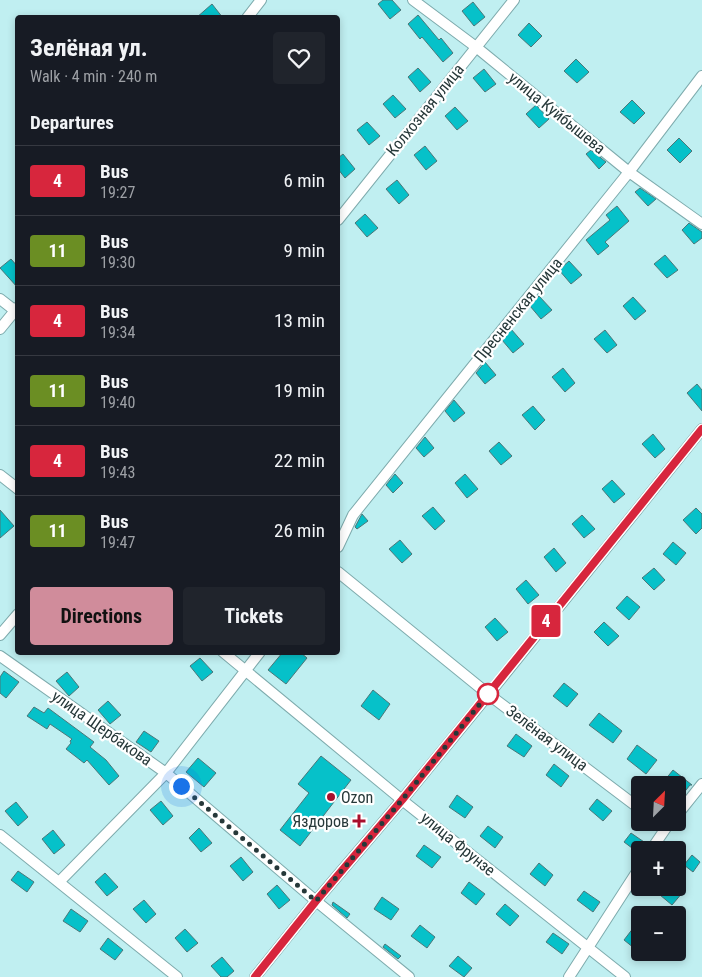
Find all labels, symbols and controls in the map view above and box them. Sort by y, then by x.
button: heart [273,32,325,84]
text: Зелёная ул. [30,34,148,62]
street label: Колхозная улица [382,60,468,160]
text: Walk · 4 min · 240 m [30,67,157,86]
street label: улица Куйбышева [505,68,609,158]
text: Departures [30,111,114,134]
text: Bus [100,160,129,183]
text: 6 min [283,169,325,192]
text: 4 [53,170,62,191]
text: 19:27 [100,183,135,202]
text: Bus [100,230,129,253]
text: 9 min [283,239,325,262]
text: 11 [48,240,67,261]
text: 19:30 [100,253,135,272]
street label: Пресненская улица [470,254,566,366]
text: Bus [100,300,129,323]
text: 13 min [274,309,325,332]
text: 4 [53,310,62,331]
text: 19:34 [100,323,135,342]
text: Bus [100,370,129,393]
text: 19 min [274,379,325,402]
text: 11 [48,380,67,401]
text: 19:40 [100,393,135,412]
text: Bus [100,440,129,463]
text: 22 min [274,449,325,472]
text: 4 [53,450,62,471]
text: 19:43 [100,463,135,482]
text: Bus [100,510,129,533]
text: 26 min [274,519,325,542]
text: 11 [48,520,67,541]
text: 19:47 [100,533,135,552]
button: Directions [30,587,173,645]
button: Tickets [183,587,325,645]
line badge: 4 [530,605,562,637]
text: 4 [541,610,551,631]
unlabelled marker [477,683,499,705]
street label: улица Щербакова [48,686,156,770]
street label: Зелёная улица [502,701,592,775]
your location [169,774,194,799]
north arrow [631,776,686,831]
map controls [631,776,686,961]
place label: Ozon [341,788,373,807]
marker: Ozon [325,791,337,803]
street label: улица Фрунзе [417,808,499,880]
place label: Яздоров [292,812,349,831]
marker: Яздоров [353,815,365,827]
button: + [631,841,686,896]
button: − [631,906,686,961]

